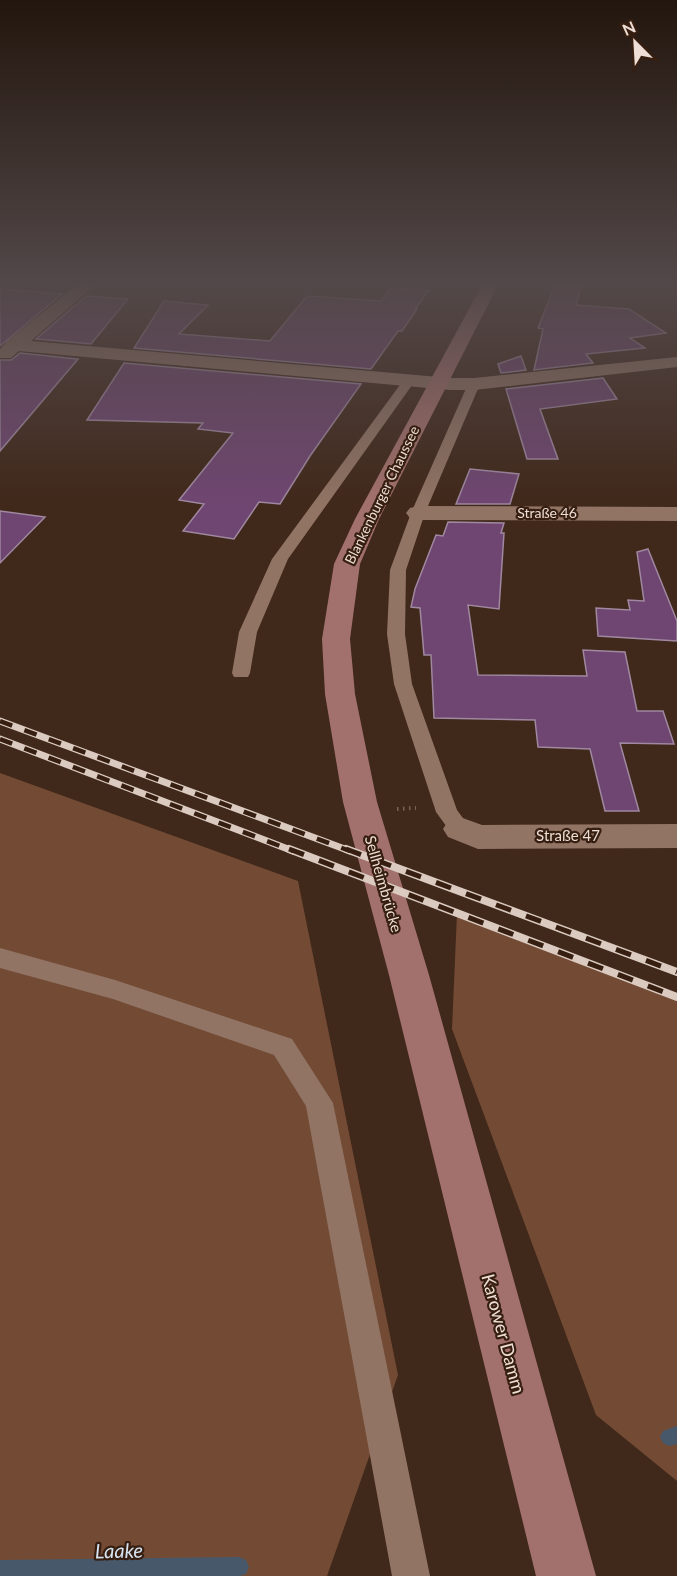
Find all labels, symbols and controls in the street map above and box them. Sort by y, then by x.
north arrow [605,12,665,72]
text: N [619,17,638,39]
street label: Blankenburger Chaussee [341,423,422,566]
street label: Straße 46 [517,504,577,521]
street label: Straße 47 [536,826,600,844]
street label: Sellheimbrücke [362,833,406,934]
street label: Karower Damm [477,1271,531,1396]
water label: Laake [95,1538,143,1562]

